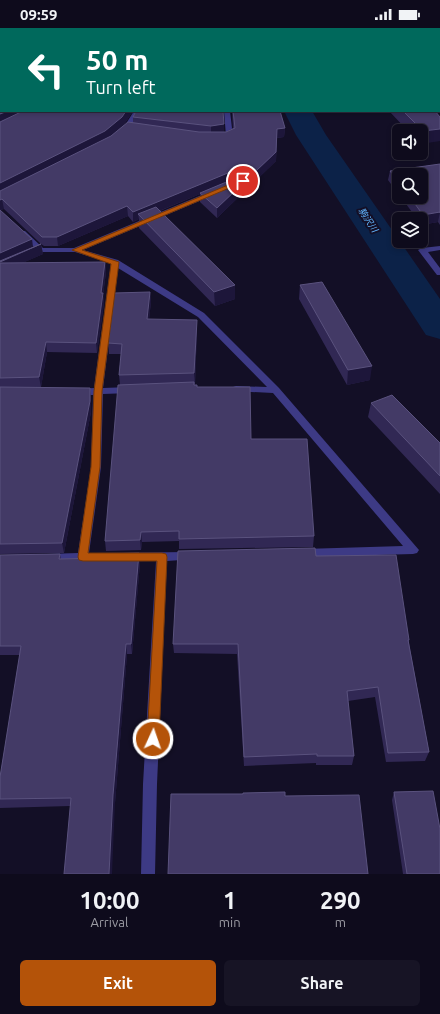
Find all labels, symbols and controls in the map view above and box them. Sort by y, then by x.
text: 09:59 [20,6,58,23]
icon: left [20,44,72,96]
text: 50 m [86,44,148,75]
text: Turn left [86,77,156,97]
map controls [392,124,428,248]
button: sound [392,124,428,160]
pin [226,164,260,198]
button: search [392,168,428,204]
icon: arrive [232,170,254,192]
water label: 駒沢川 [356,206,380,235]
button: layers [392,212,428,248]
position arrow [132,718,174,760]
text: 10:00 [79,887,139,914]
text: 1 [223,887,236,914]
text: 290 [320,887,361,914]
text: Arrival [90,915,128,929]
text: min [219,915,241,929]
text: m [335,915,346,929]
button: Exit [20,960,216,1006]
button: Share [224,960,420,1006]

